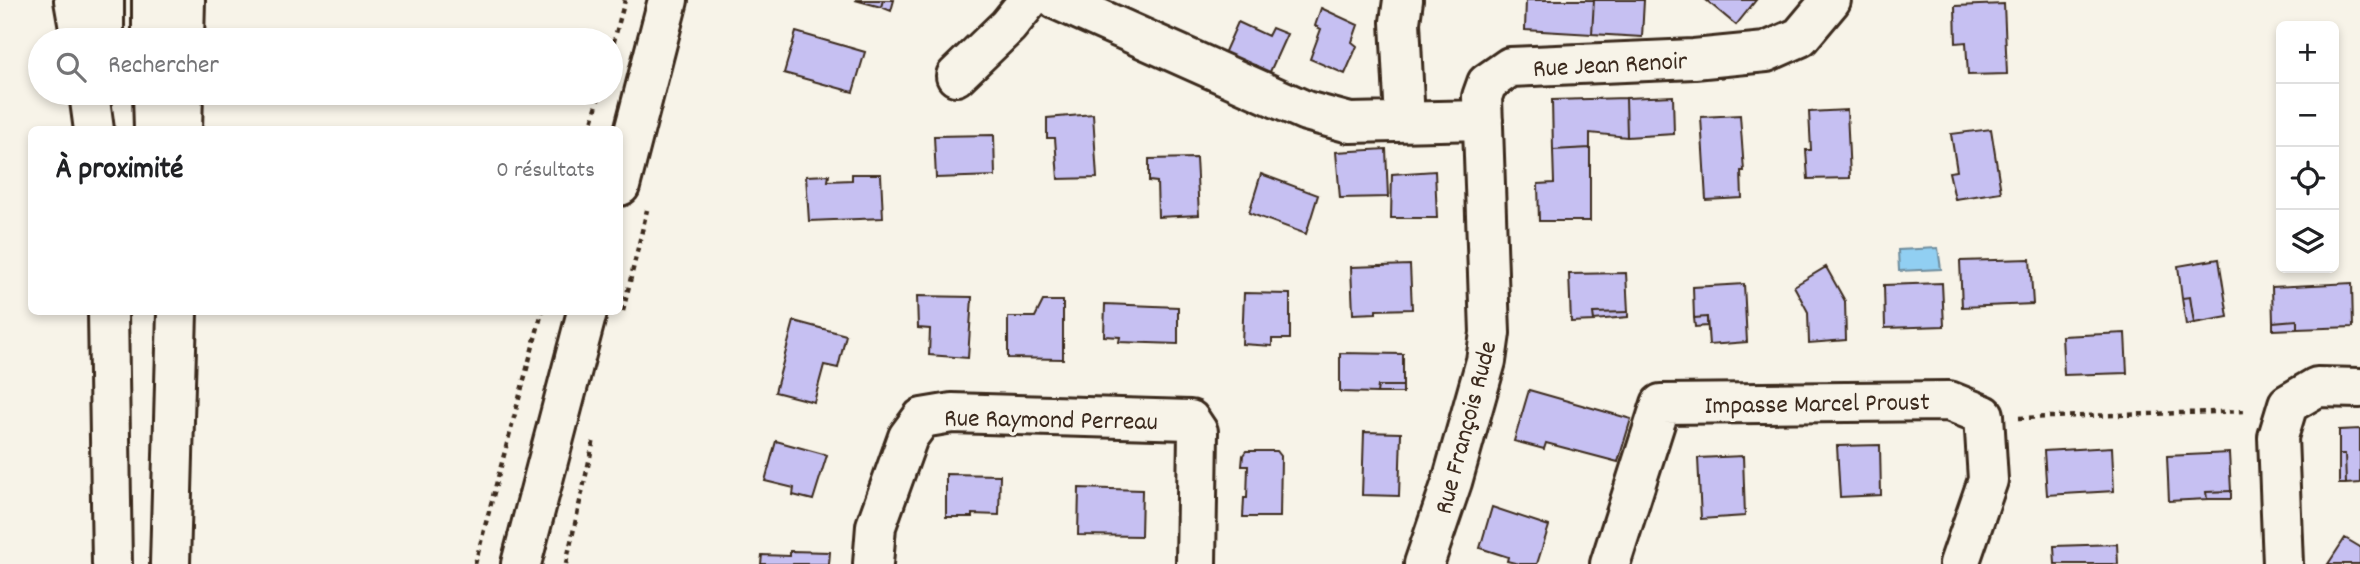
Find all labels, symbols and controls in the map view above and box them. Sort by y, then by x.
map controls [2276,21,2339,273]
button: + [2276,21,2339,84]
search box [28,28,623,105]
street label: Rue Jean Renoir [1532,44,1689,89]
icon: search [52,48,90,86]
text: Rechercher [108,48,219,85]
button: − [2276,84,2339,147]
button: locate [2276,147,2339,210]
text: À proximité [56,150,183,193]
text: 0 résultats [496,155,595,188]
button: layers [2276,210,2339,273]
street label: Rue François Rude [1426,337,1508,519]
street label: Impasse Marcel Proust [1704,385,1930,426]
street label: Rue Raymond Perreau [944,401,1158,442]

